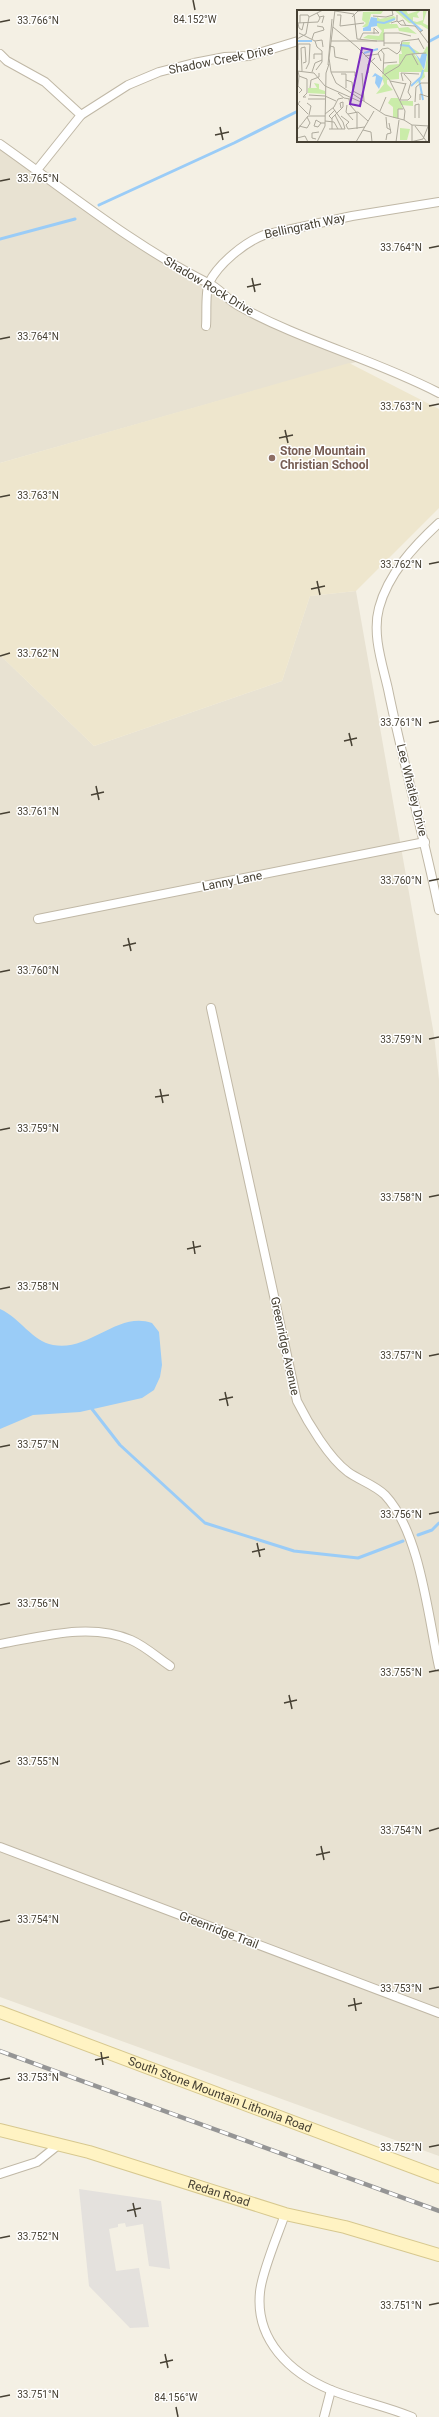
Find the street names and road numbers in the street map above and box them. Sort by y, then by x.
street label: Shadow Creek Drive [167,43,275,77]
street label: Bellingrath Way [263,211,347,241]
street label: Shadow Rock Drive [162,254,256,318]
street label: Lee Whatley Drive [394,742,430,838]
street label: Lanny Lane [201,868,263,894]
street label: Greenridge Avenue [268,1295,302,1397]
street label: Greenridge Trail [177,1908,261,1952]
street label: South Stone Mountain Lithonia Road [126,2054,314,2136]
street label: Redan Road [186,2177,252,2209]

